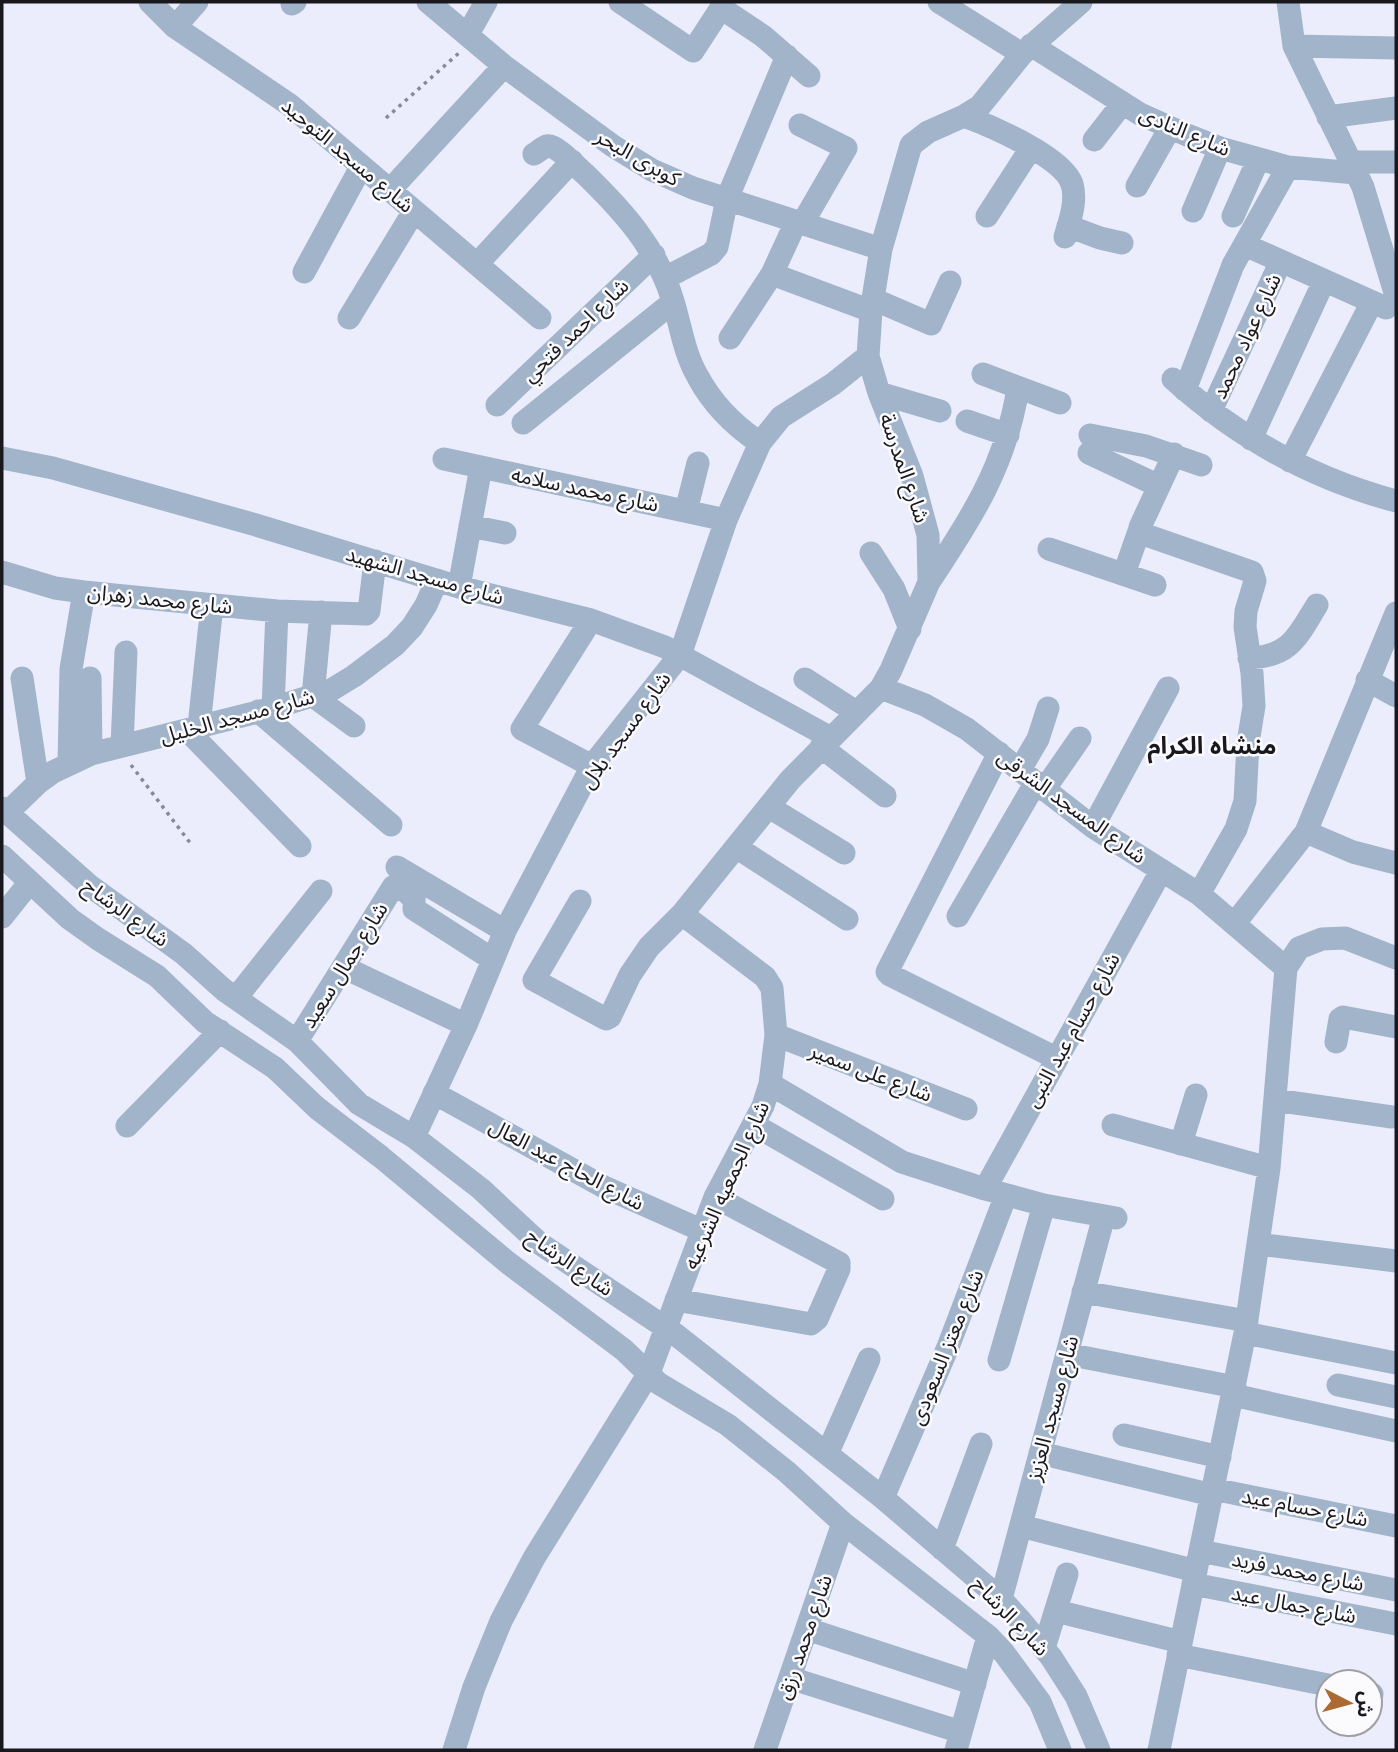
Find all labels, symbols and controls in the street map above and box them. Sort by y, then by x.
street label: شارع مسجد التوحيد [275,92,419,220]
street label: شارع النادى [1135,101,1234,164]
street label: كوبرى البحر [590,122,685,191]
street label: شارع عواد محمد [1206,269,1289,404]
street label: شارع احمد فتحي [516,273,636,390]
street label: شارع المدرسة [872,410,935,527]
street label: شارع محمد سلامه [508,461,661,520]
street label: شارع مسجد الشهيد [342,540,507,612]
street label: شارع محمد زهران [86,579,234,622]
street label: شارع مسجد بلال [574,667,678,795]
street label: شارع مسجد الخليل [157,683,318,752]
district label: منشاه الكرام [1147,731,1277,764]
street label: شارع المسجد الشرقى [991,744,1151,871]
street label: شارع الرشاح [76,872,174,954]
street label: شارع جمال سعيد [295,898,395,1034]
street label: شارع حسام عبد النبى [1019,948,1128,1114]
street label: شارع على سمير [804,1037,936,1110]
street label: شارع الجمعيه الشرعيه [678,1097,777,1274]
street label: شارع الحاج عبد العال [484,1113,649,1218]
street label: شارع الرشاح [520,1223,618,1304]
street label: شارع معتز السعودى [903,1266,991,1429]
street label: شارع مسجد العزيز [1020,1333,1086,1485]
street label: شارع حسام عيد [1239,1483,1370,1535]
street label: شارع محمد فريد [1229,1546,1366,1599]
street label: شارع محمد رزق [771,1571,840,1704]
street label: شارع الرشاح [965,1571,1055,1663]
street label: شارع جمال عيد [1229,1580,1359,1631]
north arrow [1314,1668,1384,1738]
text: ش [1353,1691,1378,1719]

